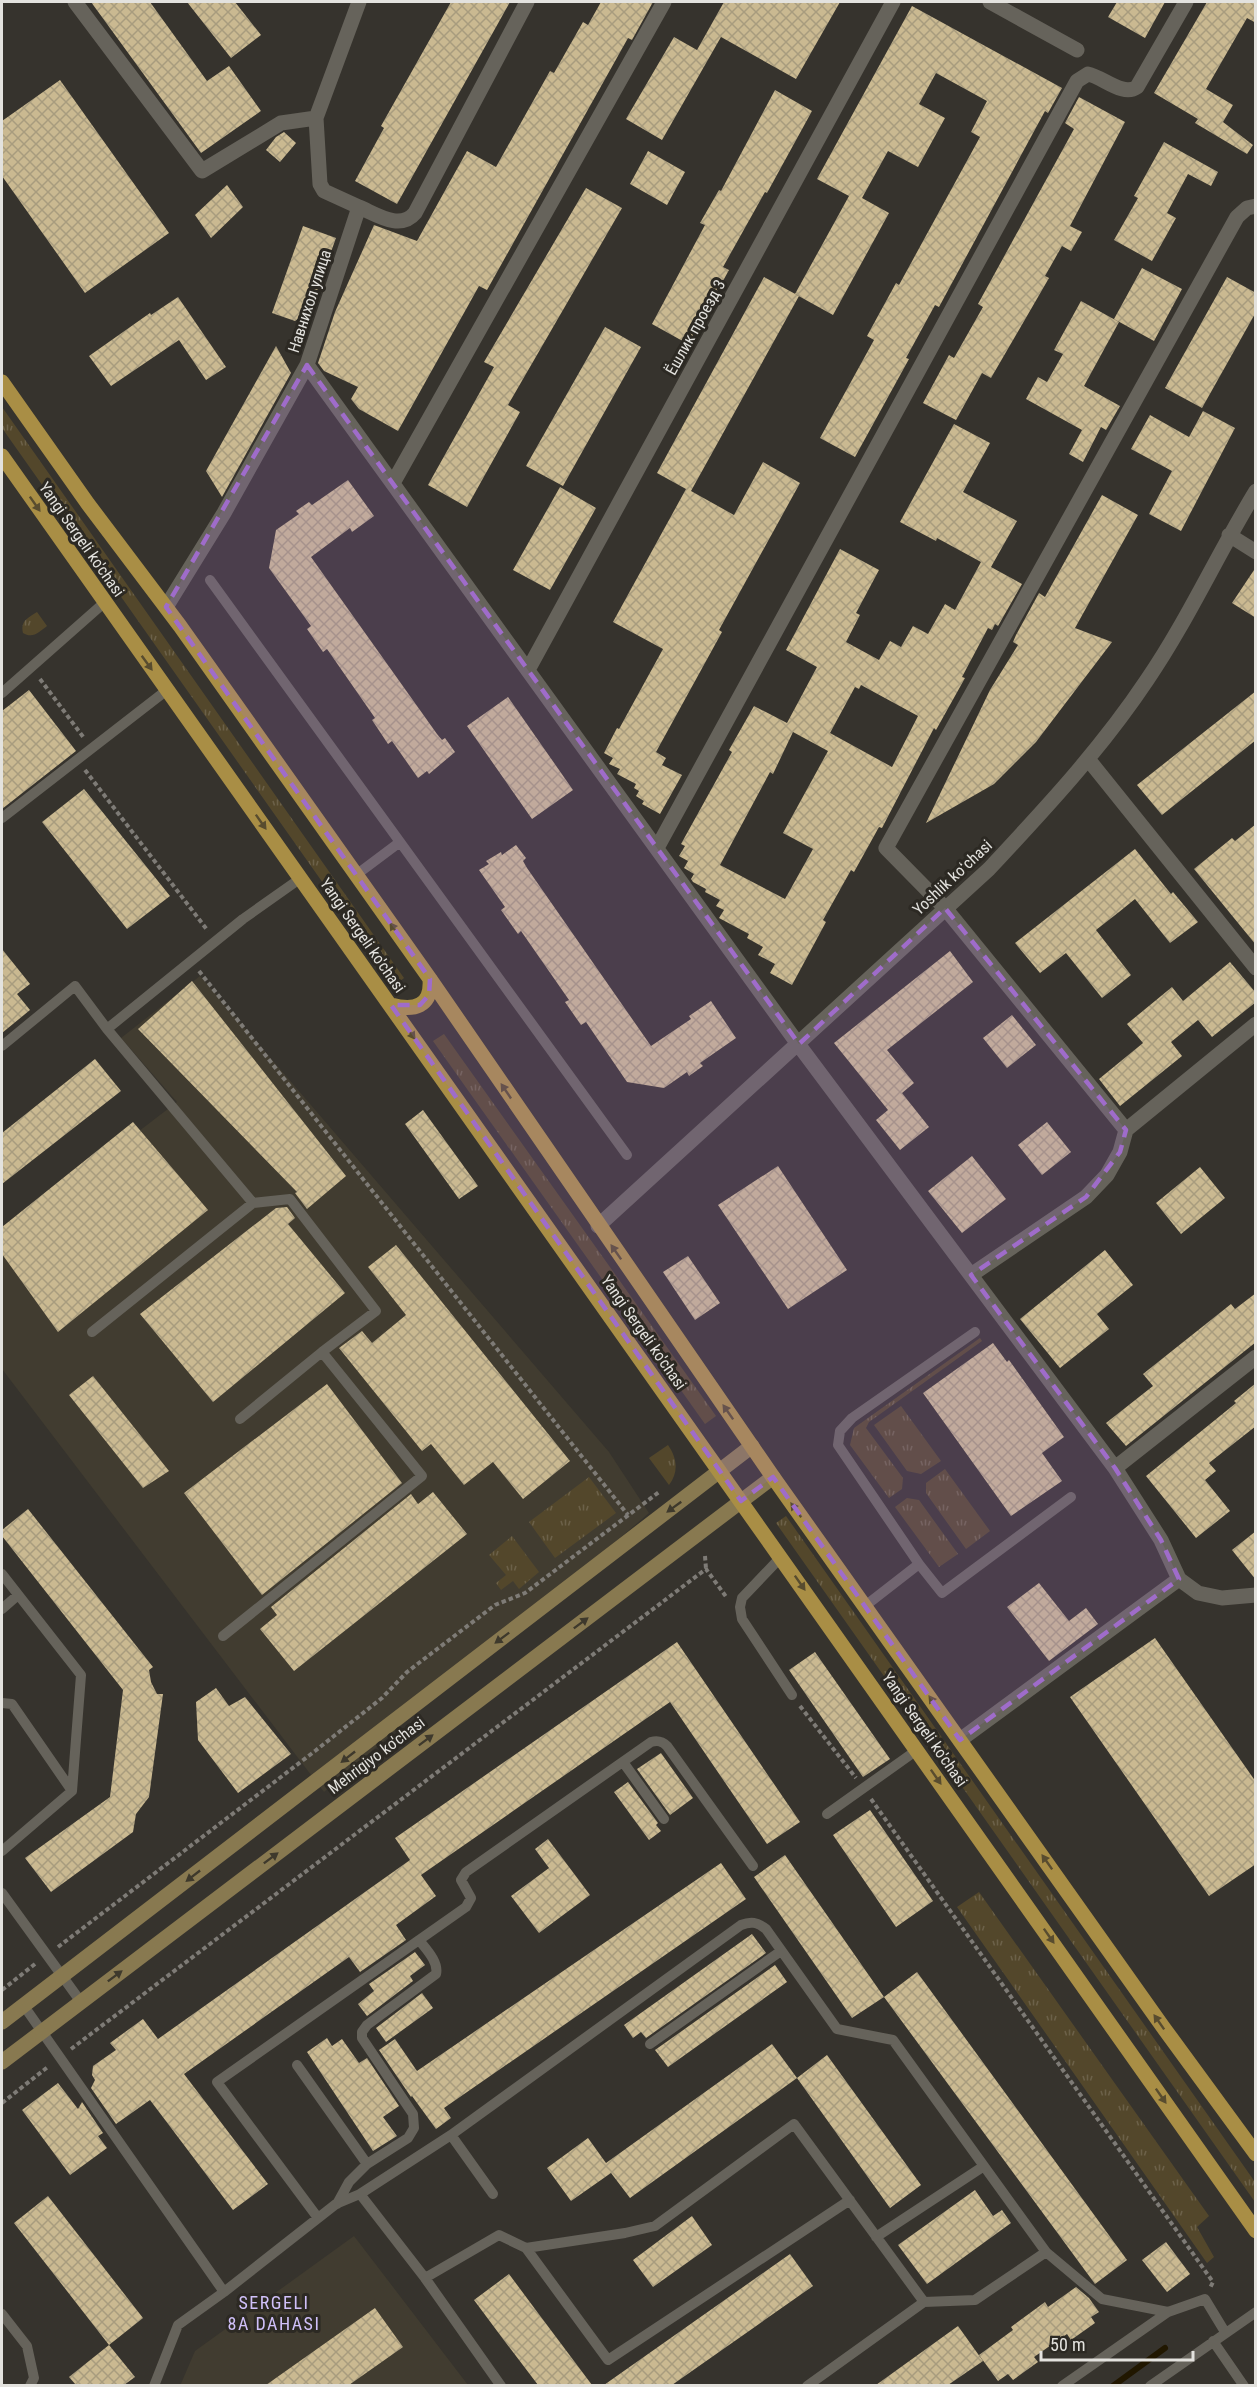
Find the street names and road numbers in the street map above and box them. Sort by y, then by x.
street label: Навнихол улица [284,247,335,355]
street label: Ёшлик проезд 3 [661,276,729,378]
street label: Yangi Sergeli ko'chasi [35,478,128,600]
street label: Yoshlik koʻchasi [909,836,996,919]
street label: Yangi Sergeli ko'chasi [316,874,409,996]
street label: Yangi Sergeli ko'chasi [597,1271,690,1393]
street label: Yangi Sergeli ko'chasi [878,1668,971,1790]
street label: Mehrigiyo ko'chasi [324,1713,428,1798]

